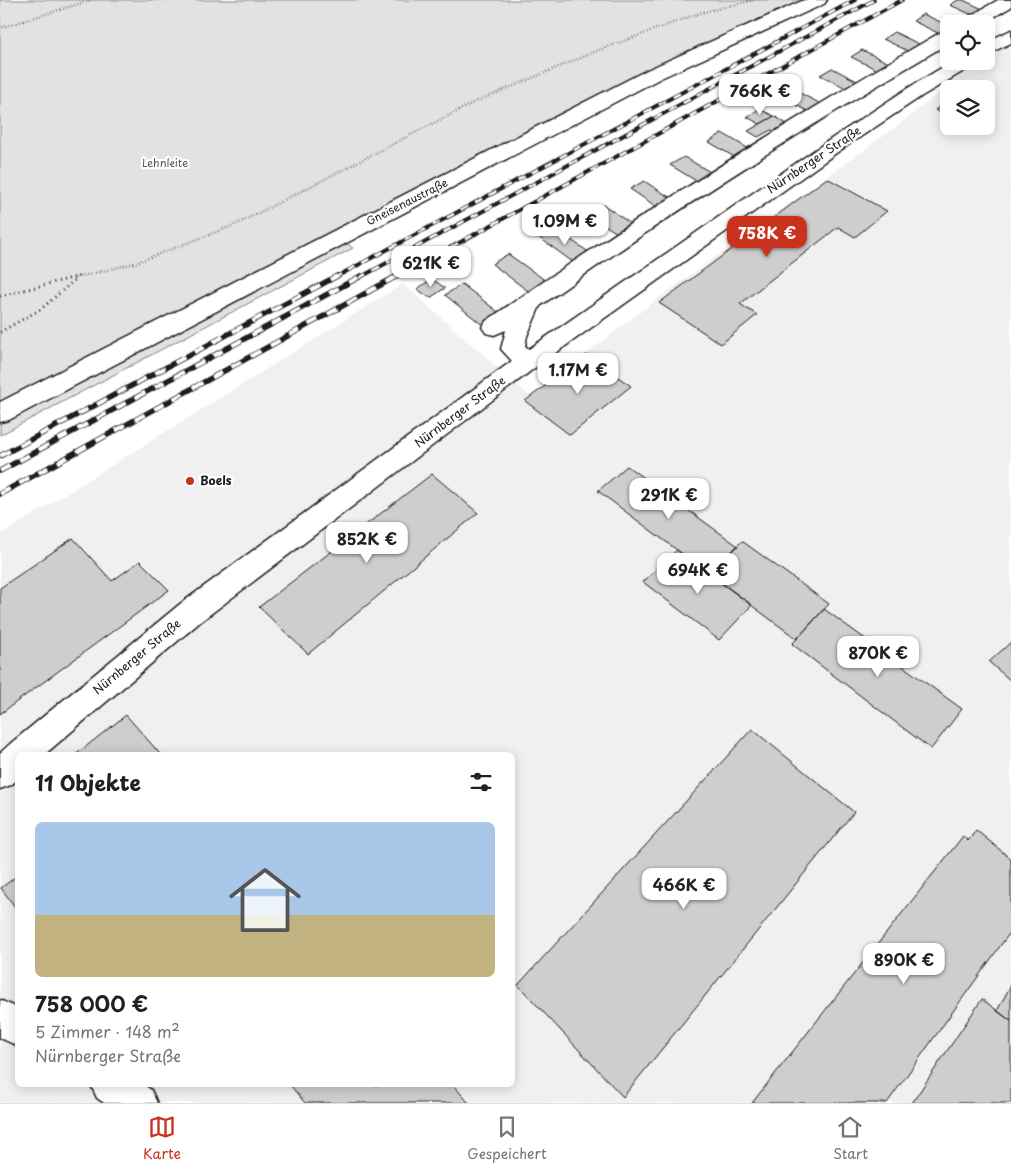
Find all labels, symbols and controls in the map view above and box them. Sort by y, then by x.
map controls [940,15,995,135]
button: locate [940,15,995,70]
pin: 766K € [719,74,801,116]
text: 766K € [730,78,790,102]
button: layers [940,80,995,135]
street label: Nürnberger Straße [763,121,864,197]
park label: Lehnleite [142,154,188,171]
street label: Gneisenaustraße [363,174,451,229]
pin: 1.09M € [519,204,611,246]
text: 1.09M € [533,208,597,232]
pin: 758K € [726,216,808,258]
text: 758K € [738,220,796,244]
pin: 621K € [390,246,472,288]
text: 621K € [402,250,460,274]
pin: 1.17M € [532,352,624,395]
text: 1.17M € [548,357,608,381]
street label: Nürnberger Straße [410,371,509,451]
place label: Boels [200,471,232,489]
marker: Boels [184,475,196,487]
pin: 291K € [628,478,710,520]
text: 291K € [640,482,698,506]
pin: 852K € [326,522,408,564]
text: 852K € [337,526,397,550]
pin: 694K € [657,552,739,595]
text: 694K € [668,557,728,581]
street label: Nürnberger Straße [89,614,184,698]
pin: 870K € [837,636,919,678]
text: 870K € [848,640,908,664]
text: 11 Objekte [35,766,141,798]
icon: filters [467,768,495,796]
icon: home [220,855,310,945]
pin: 466K € [643,868,725,910]
text: 466K € [653,872,715,896]
pin: 890K € [863,942,945,985]
text: 890K € [874,947,934,971]
text: 758 000 € [35,987,148,1019]
text: 5 Zimmer · 148 m² [35,1019,180,1043]
text: Nürnberger Straße [35,1043,181,1067]
tab: Karte [143,1113,181,1164]
tab: Gespeichert [467,1113,547,1164]
tab: Start [833,1113,868,1164]

